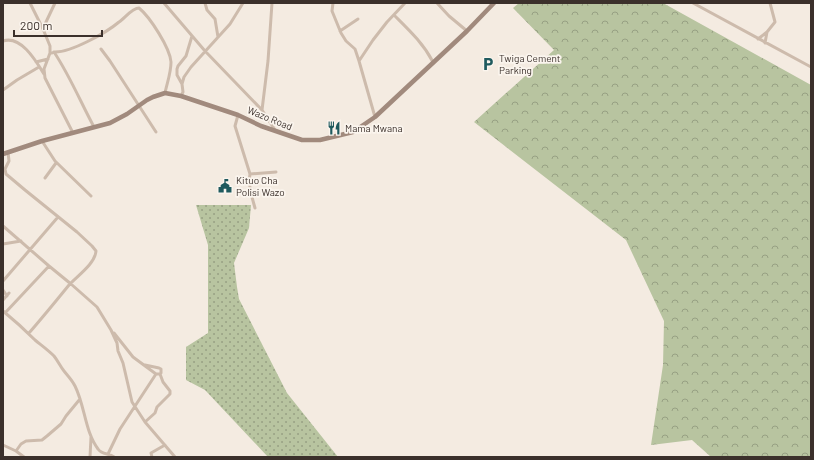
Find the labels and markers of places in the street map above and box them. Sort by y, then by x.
place label: Twiga Cement Parking [499,52,561,76]
parking icon: Twiga Cement Parking [480,56,496,72]
restaurant icon: Mama Mwana [326,120,342,136]
place label: Mama Mwana [345,122,403,134]
place label: Kituo Cha Polisi Wazo [236,174,285,198]
public building icon: Kituo Cha Polisi Wazo [217,178,233,194]

